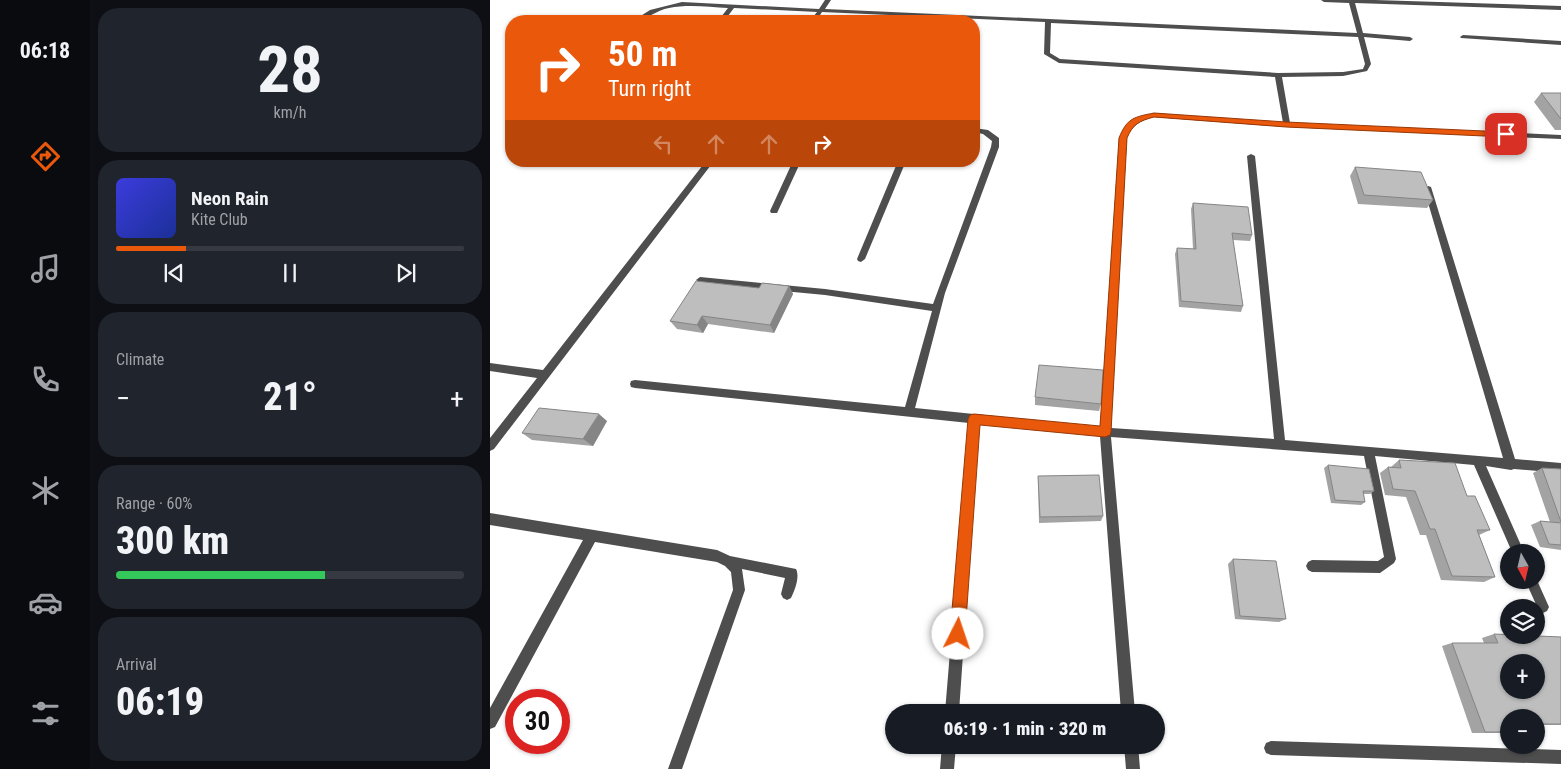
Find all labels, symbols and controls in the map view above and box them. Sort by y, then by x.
text: 28 [257,32,323,108]
text: 50 m [608,34,677,75]
icon: right [525,35,590,100]
text: 06:18 [20,38,70,63]
text: Turn right [608,76,691,101]
text: km/h [274,103,306,122]
pin [1485,113,1527,155]
icon: arrive [1492,120,1520,148]
icon: left [649,130,677,158]
icon: ahead [702,130,730,158]
icon: ahead [755,130,783,158]
icon: right [808,130,836,158]
icon: directions [28,139,63,174]
text: Neon Rain [191,187,269,210]
text: Kite Club [191,210,248,229]
icon: music [28,251,63,286]
icon: previous [160,259,188,287]
icon: pause [276,259,304,287]
icon: next [392,259,420,287]
text: Climate [116,350,164,369]
icon: phone [28,362,63,397]
text: 21° [263,375,317,419]
text: − [116,382,130,415]
text: + [450,382,464,415]
icon: climate [28,473,63,508]
text: Range · 60% [116,494,192,513]
text: 300 km [116,519,229,563]
north arrow [1500,544,1545,589]
map controls [1500,544,1545,754]
icon: car [28,585,63,620]
button: layers [1500,599,1545,644]
position arrow [931,607,983,659]
button: + [1500,654,1545,699]
text: Arrival [116,655,157,674]
text: 06:19 [116,680,204,724]
speed limit sign: 30 [505,689,570,754]
icon: filters [28,696,63,731]
button: − [1500,709,1545,754]
text: 06:19 · 1 min · 320 m [944,717,1106,740]

